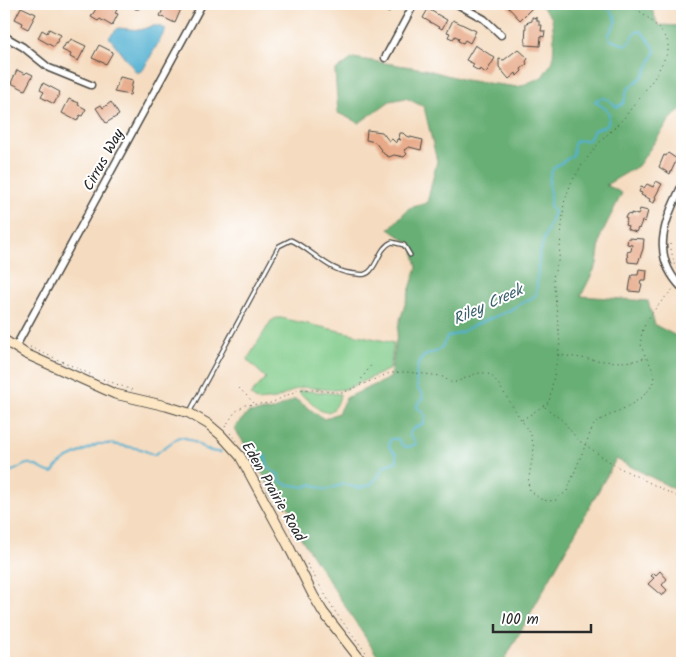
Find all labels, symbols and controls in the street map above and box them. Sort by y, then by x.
street label: Cirrus Way [77,124,131,196]
water label: Riley Creek [449,277,530,332]
street label: Eden Prairie Road [235,437,312,547]
scale bar [493,602,591,634]
text: 100 m [501,608,539,632]

